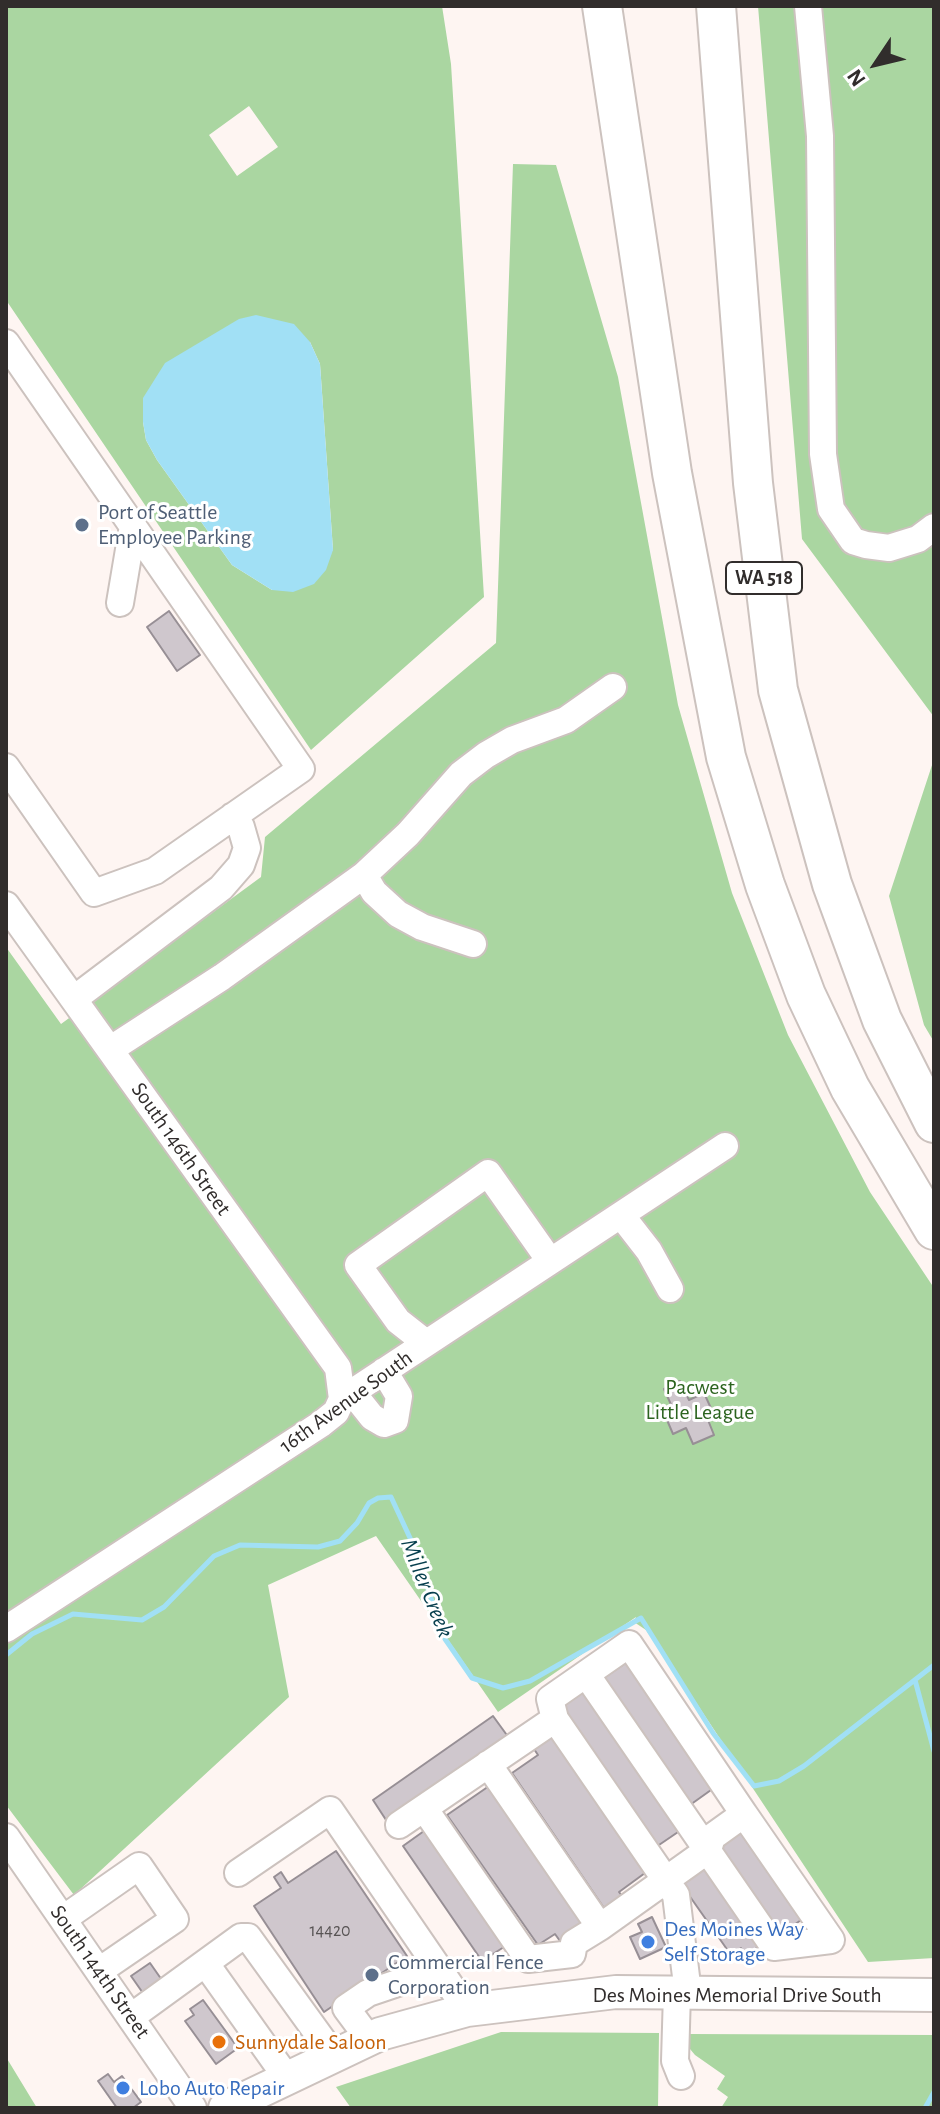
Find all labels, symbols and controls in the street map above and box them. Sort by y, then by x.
north arrow [836,24,916,104]
text: N [843,65,870,90]
place label: Port of Seattle Employee Parking [98,499,251,550]
marker: Port of Seattle Employee Parking [73,516,91,534]
road number: WA 518 [726,562,802,594]
street label: South 146th Street [125,1077,237,1221]
street label: 16th Avenue South [274,1345,418,1459]
park label: Pacwest Little League [646,1374,754,1426]
water label: Miller Creek [394,1534,460,1642]
street label: South 144th Street [44,1900,156,2044]
place label: Des Moines Way Self Storage [664,1916,804,1968]
house number: 14420 [309,1920,351,1942]
marker: Des Moines Way Self Storage [639,1933,657,1951]
place label: Commercial Fence Corporation [388,1949,544,2000]
marker: Commercial Fence Corporation [363,1966,381,1984]
street label: Des Moines Memorial Drive South [592,1982,882,2008]
place label: Sunnydale Saloon [235,2029,387,2055]
marker: Sunnydale Saloon [210,2033,228,2051]
place label: Lobo Auto Repair [139,2075,284,2101]
marker: Lobo Auto Repair [114,2079,132,2097]

